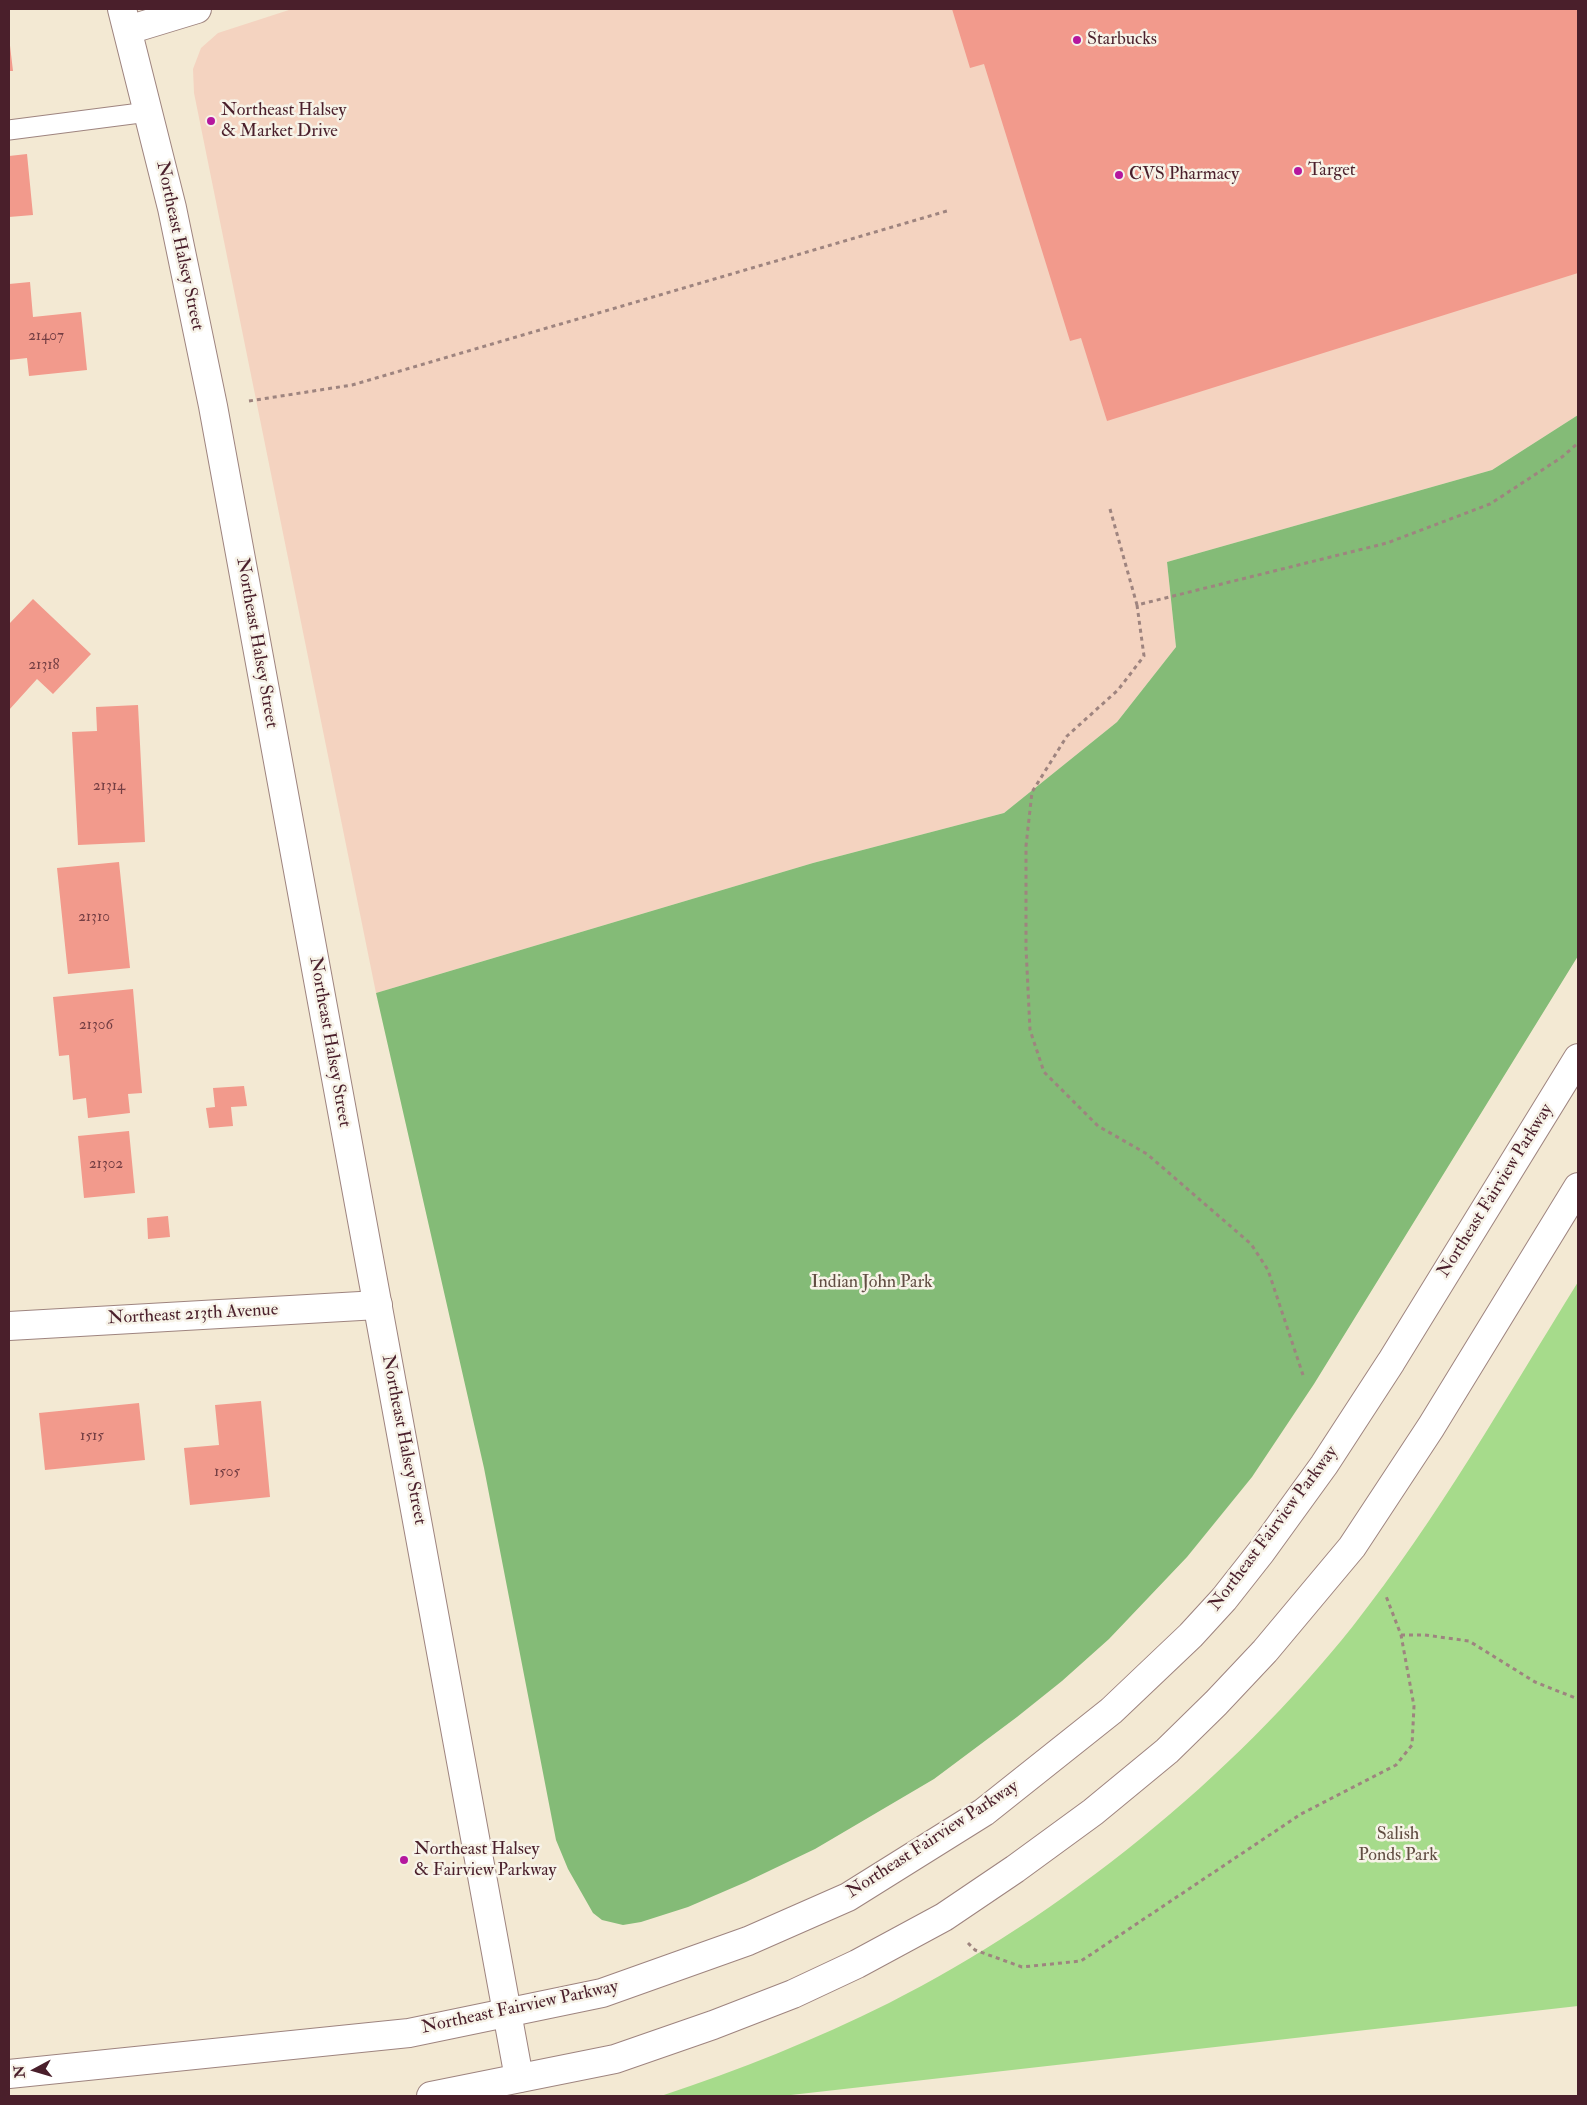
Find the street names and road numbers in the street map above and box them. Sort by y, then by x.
street label: Northeast Halsey Street [150,159,208,333]
street label: Northeast Halsey Street [230,556,282,730]
street label: Northeast Halsey Street [303,955,355,1129]
street label: Northeast Fairview Parkway [1434,1100,1558,1282]
street label: Northeast 213th Avenue [107,1300,279,1330]
street label: Northeast Halsey Street [376,1353,430,1527]
street label: Northeast Fairview Parkway [1205,1442,1343,1616]
street label: Northeast Fairview Parkway [843,1776,1023,1904]
street label: Northeast Fairview Parkway [420,1977,620,2039]

